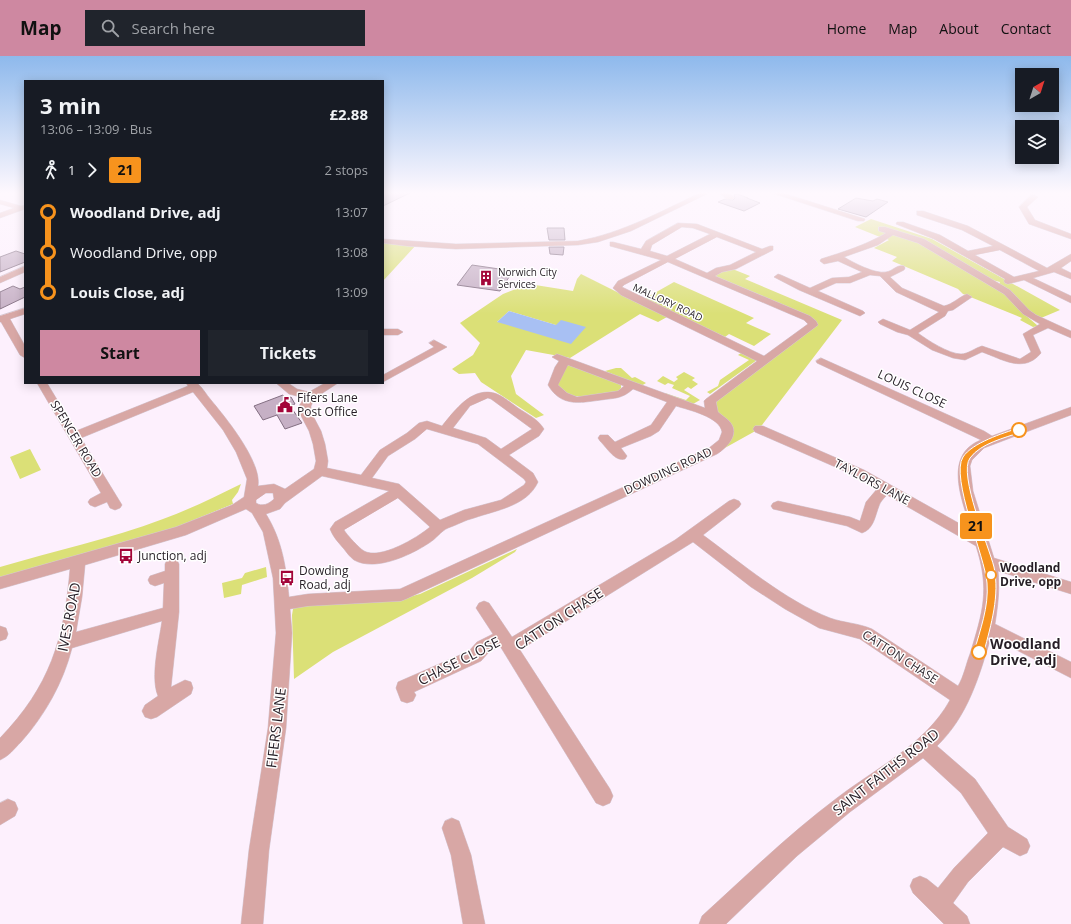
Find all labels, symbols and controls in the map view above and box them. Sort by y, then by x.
search box [85,10,365,46]
text: Map [20,15,61,41]
icon: search [99,17,121,39]
text: Search here [131,18,215,38]
text: Home [827,19,866,38]
text: Map [888,19,917,38]
text: About [939,19,979,38]
text: Contact [1001,19,1051,38]
north arrow [1015,68,1059,112]
map controls [1015,68,1059,164]
text: 3 min [40,90,101,120]
text: £2.88 [329,104,368,124]
text: 13:06 – 13:09 · Bus [40,120,152,138]
button: layers [1015,120,1059,164]
icon: walk [40,159,62,181]
icon: forward [81,159,103,181]
text: 21 [117,160,133,179]
text: 1 [68,161,75,179]
text: 2 stops [324,161,368,179]
text: Woodland Drive, adj [70,202,221,222]
text: 13:07 [335,203,368,221]
text: Woodland Drive, opp [70,242,217,262]
text: 13:08 [335,243,368,261]
place label: Norwich City Services [498,265,558,291]
building icon: Norwich City Services [477,269,495,287]
street label: MALLORY ROAD [631,280,705,324]
text: Louis Close, adj [70,282,185,302]
text: 13:09 [335,283,368,301]
button: Start [40,330,200,376]
button: Tickets [208,330,368,376]
street label: LOUIS CLOSE [875,365,949,412]
place label: Fifers Lane Post Office [297,389,358,420]
public building icon: Fifers Lane Post Office [276,396,294,414]
street label: SPENCER ROAD [47,397,106,481]
unlabelled marker [1011,422,1027,438]
street label: DOWDING ROAD [621,443,714,498]
street label: TAYLORS LANE [832,455,913,509]
line badge: 21 [958,513,994,539]
text: 21 [968,516,984,535]
bus stop icon: Junction, adj [117,547,135,565]
place label: Junction, adj [137,547,207,564]
place label: Woodland Drive, opp [1000,559,1061,590]
place label: Dowding Road, adj [299,562,351,593]
bus stop icon: Dowding Road, adj [278,569,296,587]
marker: Woodland Drive, opp [985,569,997,581]
street label: IVES ROAD [53,581,85,653]
street label: CATTON CHASE [511,583,607,654]
street label: CATTON CHASE [859,626,941,687]
street label: CHASE CLOSE [415,632,503,689]
place label: Woodland Drive, adj [990,634,1061,669]
marker: Woodland Drive, adj [971,644,987,660]
street label: FIFERS LANE [261,687,290,769]
street label: SAINT FAITHS ROAD [829,724,943,819]

